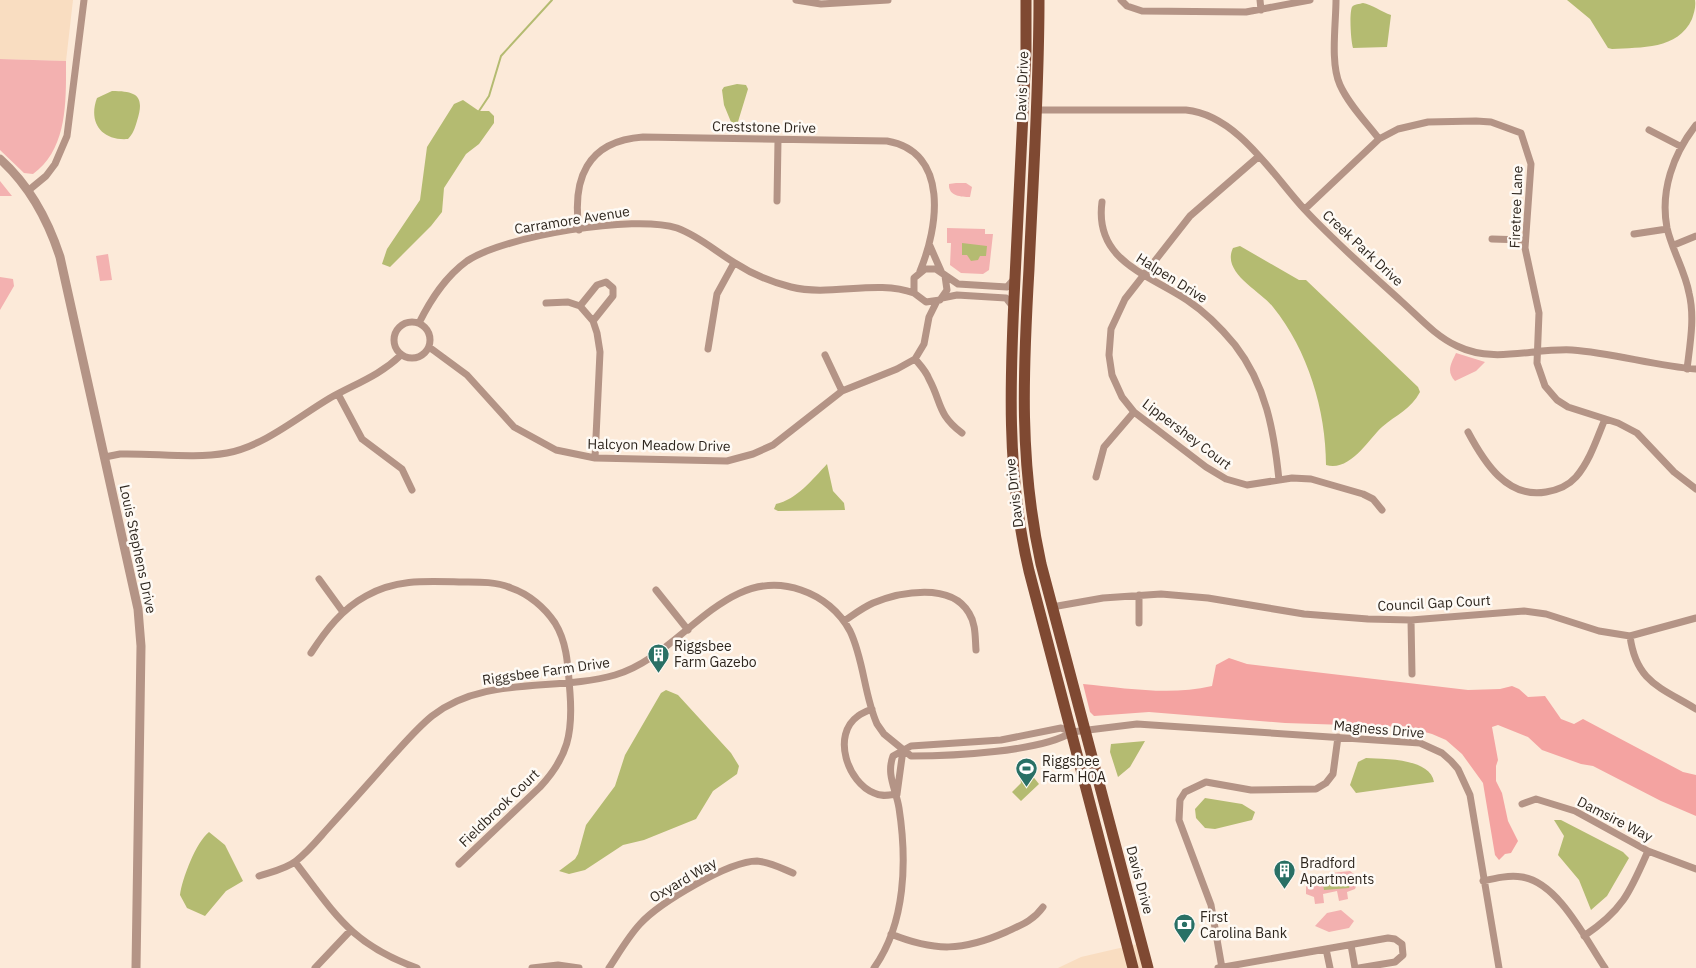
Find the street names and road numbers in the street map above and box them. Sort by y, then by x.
street label: Davis Drive [1012,51,1032,121]
street label: Creststone Drive [712,117,816,137]
street label: Firetree Lane [1506,165,1526,249]
street label: Carramore Avenue [513,202,631,238]
street label: Creek Park Drive [1319,206,1407,290]
street label: Halpen Drive [1133,249,1211,307]
street label: Lippershey Court [1139,395,1235,473]
street label: Halcyon Meadow Drive [587,435,731,455]
street label: Davis Drive [1001,457,1027,529]
street label: Louis Stephens Drive [116,483,161,615]
street label: Council Gap Court [1377,591,1491,615]
street label: Riggsbee Farm Drive [481,653,611,689]
street label: Magness Drive [1333,716,1426,742]
street label: Fieldbrook Court [455,765,543,851]
street label: Damsire Way [1574,792,1656,846]
street label: Davis Drive [1122,844,1158,916]
street label: Oxyard Way [646,854,720,906]

